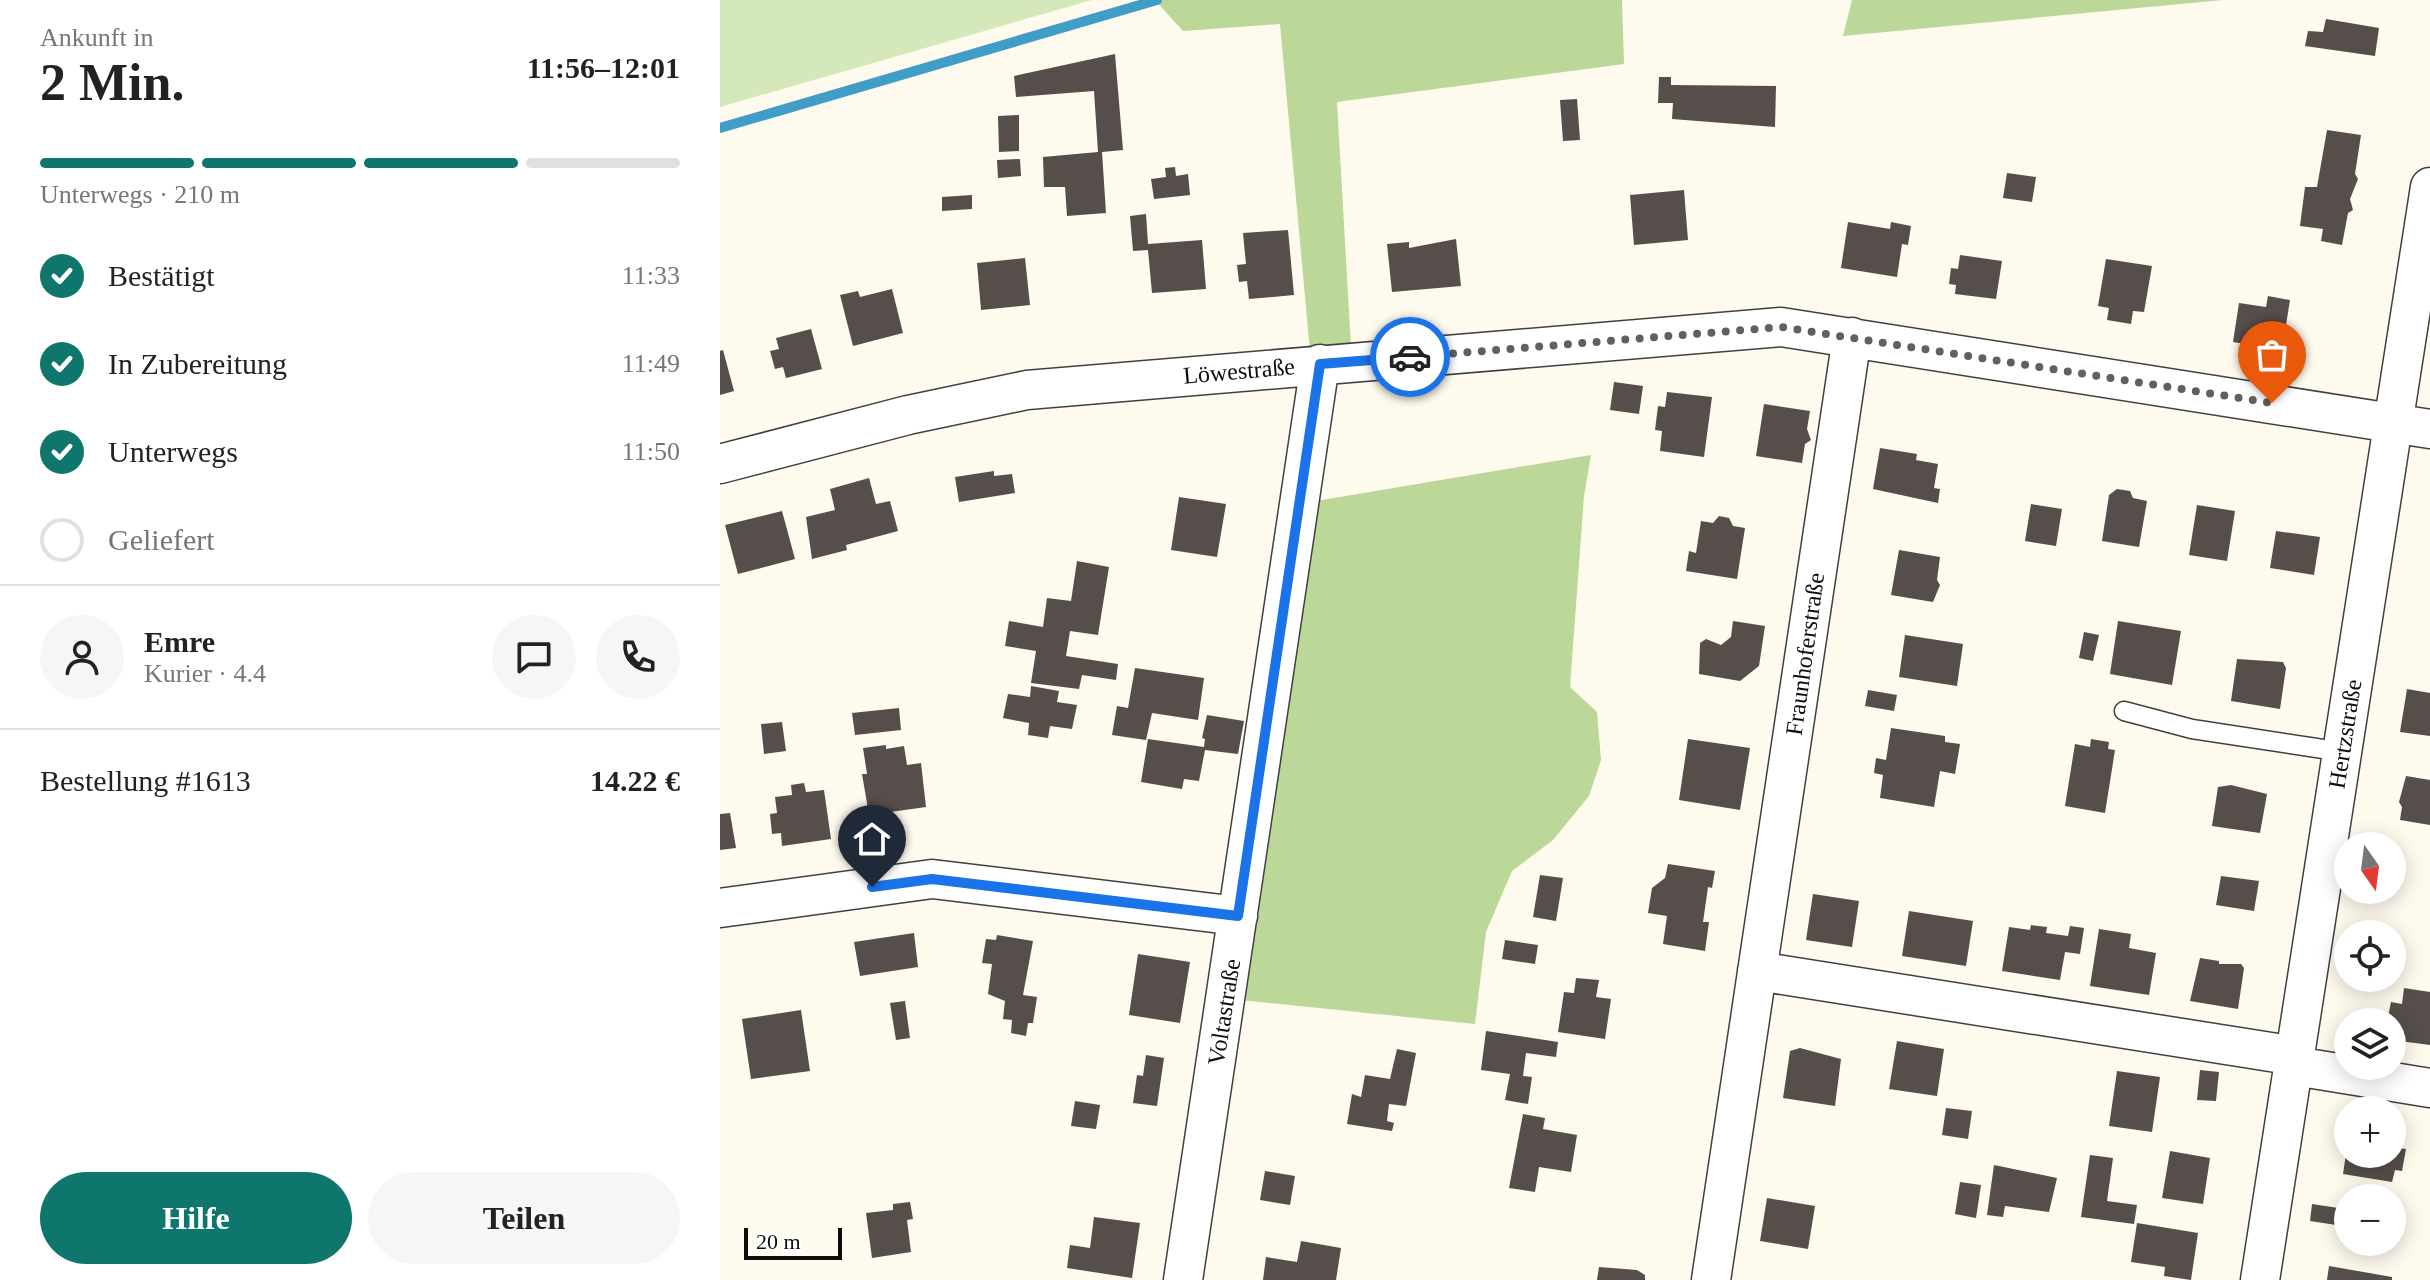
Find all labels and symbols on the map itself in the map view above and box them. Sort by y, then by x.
courier [1370,317,1450,397]
pin [2238,321,2306,403]
street label: Löwestraße [1182,353,1296,389]
street label: Fraunhoferstraße [1781,571,1829,737]
street label: Hertzstraße [2324,677,2366,791]
pin [838,805,906,887]
north arrow [2334,832,2406,904]
street label: Voltastraße [1203,957,1245,1067]
scale bar [744,1224,842,1260]

